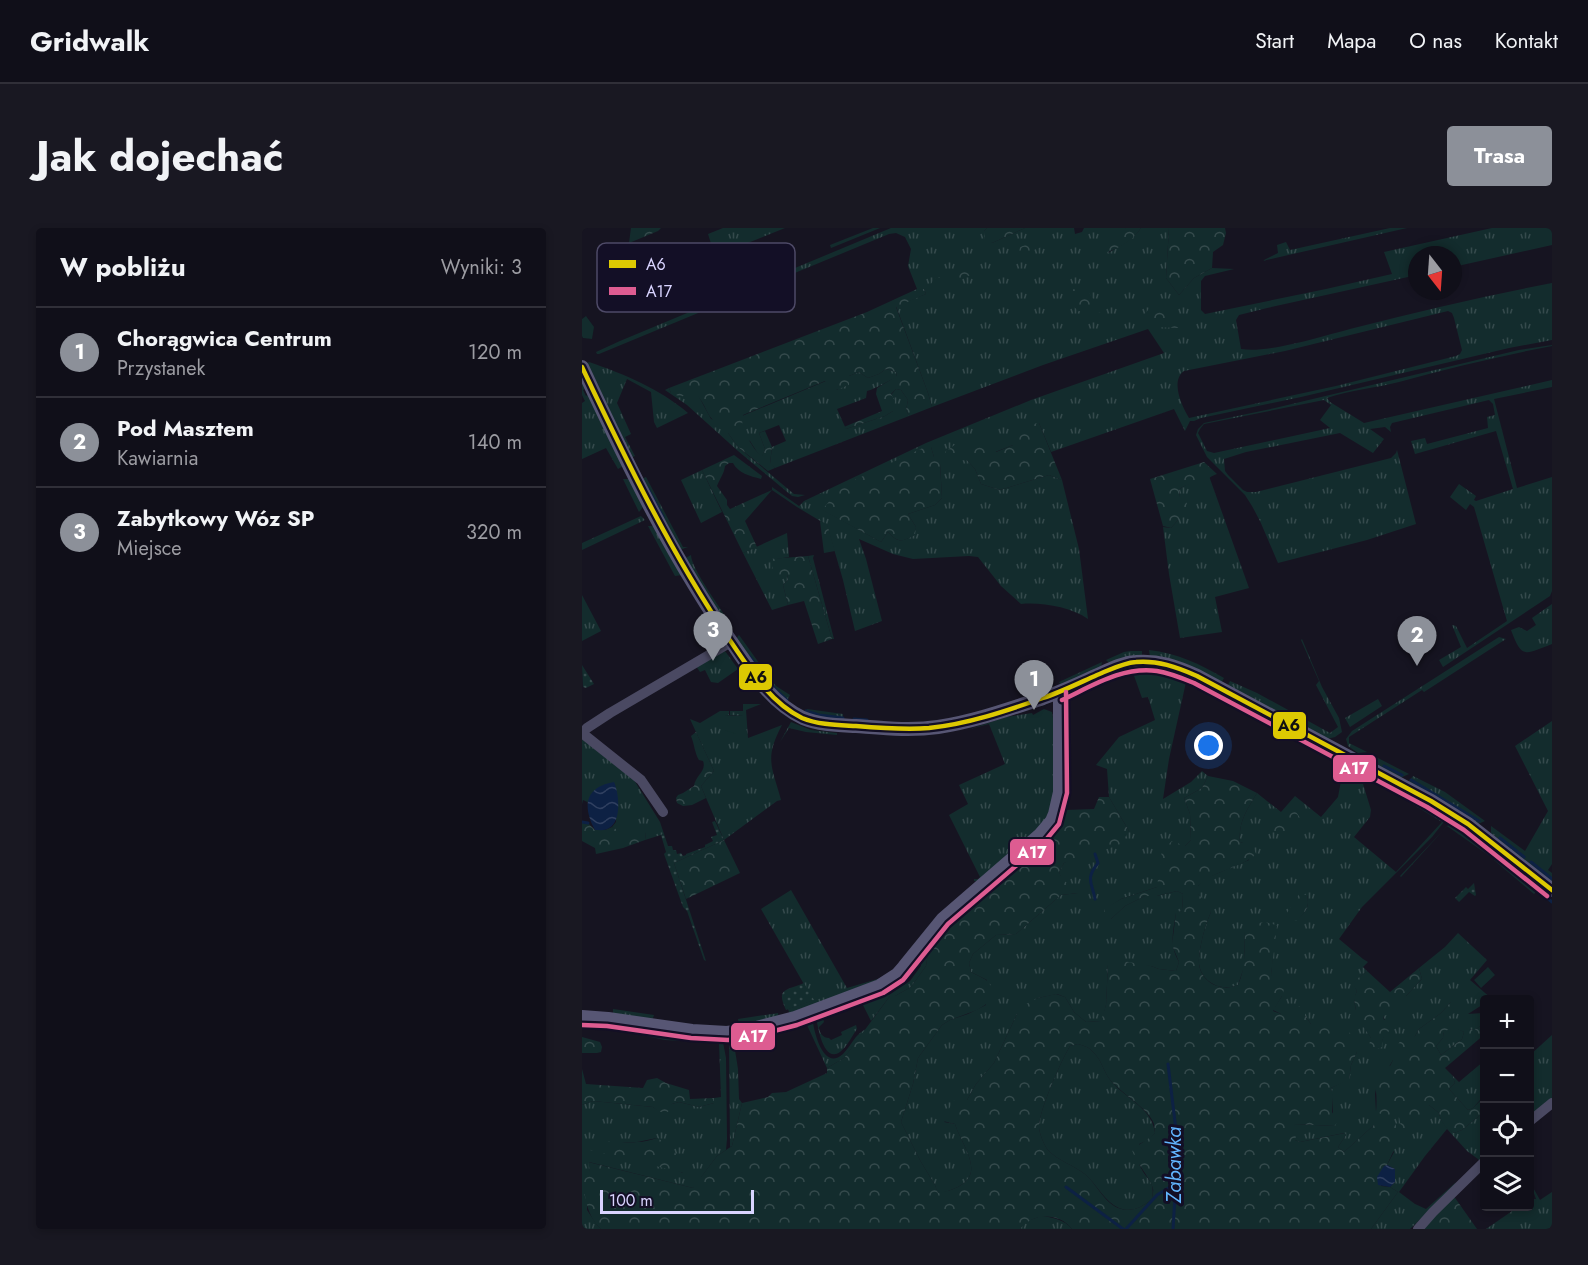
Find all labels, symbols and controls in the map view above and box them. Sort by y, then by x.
text: Gridwalk [30,21,149,62]
text: Start [1255,26,1294,56]
text: Mapa [1327,26,1376,56]
text: O nas [1409,26,1462,56]
text: Kontakt [1495,26,1558,56]
text: Jak dojechać [36,126,284,187]
button: Trasa [1447,126,1552,186]
legend [597,243,795,312]
north arrow [1408,246,1462,300]
text: W pobliżu [60,248,186,286]
text: Wyniki: 3 [441,253,522,282]
text: A6 [646,253,666,276]
text: A17 [646,280,673,303]
text: Chorągwica Centrum [117,322,332,354]
text: 1 [74,338,85,367]
text: 120 m [468,338,522,367]
text: Przystanek [117,354,205,383]
text: Pod Masztem [117,412,254,444]
text: 2 [73,428,86,457]
text: 140 m [468,428,522,457]
text: Kawiarnia [117,444,198,473]
text: Zabytkowy Wóz SP [117,502,315,534]
text: 3 [73,518,86,547]
text: 320 m [466,518,522,547]
text: Miejsce [117,534,182,563]
pin: 3 [694,612,732,661]
pin: 2 [1398,616,1436,666]
pin: 1 [1014,660,1054,710]
line badge: A6 [738,663,773,691]
text: A6 [744,666,767,689]
line badge: A6 [1272,711,1307,740]
text: A6 [1277,714,1300,737]
your location [1194,731,1223,760]
line badge: A17 [1332,754,1377,783]
text: A17 [1338,757,1369,780]
line badge: A17 [1009,838,1055,866]
text: A17 [1016,841,1047,864]
map controls [1480,995,1534,1211]
button: + [1480,995,1534,1049]
line badge: A17 [730,1022,776,1051]
text: A17 [737,1025,768,1048]
button: − [1480,1049,1534,1103]
button: locate [1480,1103,1534,1157]
water label: Zabawka [1160,1127,1189,1204]
button: layers [1480,1157,1534,1211]
scale bar [600,1187,754,1214]
text: 100 m [609,1189,653,1212]

